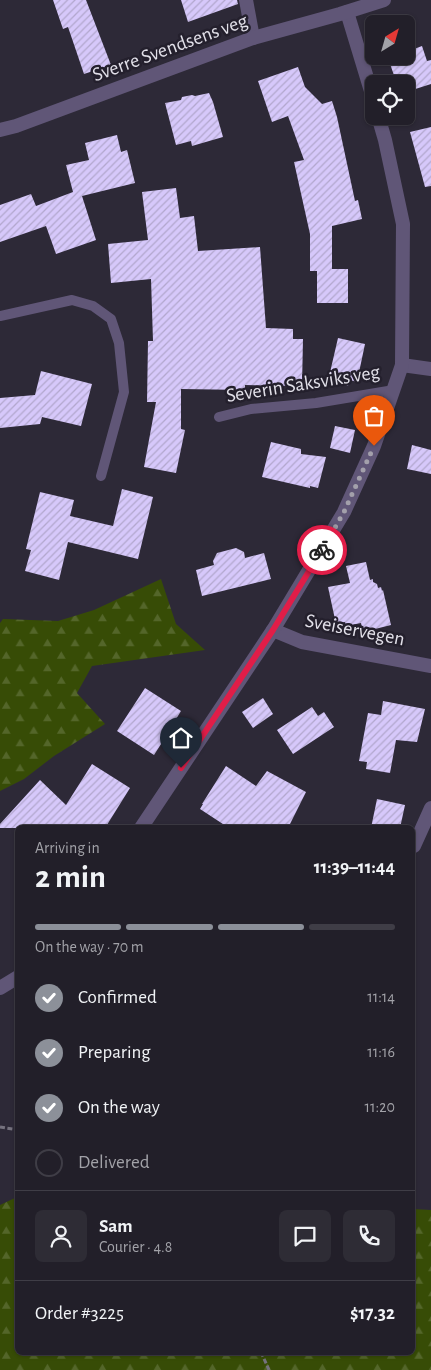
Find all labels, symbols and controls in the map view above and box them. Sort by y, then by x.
street label: Sverre Svendsens veg [90,11,251,85]
north arrow [365,15,415,65]
map controls [365,15,415,125]
button: locate [365,75,415,125]
street label: Severin Saksviks veg [225,362,382,406]
pin [353,395,395,446]
icon: bag [360,402,388,430]
courier [297,525,347,575]
icon: bike [308,536,336,564]
street label: Sveiservegen [303,611,407,649]
pin [160,717,202,768]
icon: home [167,724,195,752]
text: Arriving in [35,840,100,856]
text: 11:39–11:44 [314,858,395,877]
text: 2 min [35,861,106,893]
text: On the way · 70 m [35,939,144,955]
icon: check [35,984,63,1012]
text: Confirmed [78,988,157,1007]
text: 11:14 [367,989,395,1005]
icon: check [35,1039,63,1067]
text: Preparing [78,1043,151,1062]
text: 11:16 [367,1044,395,1060]
icon: check [35,1094,63,1122]
text: On the way [78,1098,160,1117]
text: 11:20 [365,1099,395,1115]
text: Delivered [78,1153,150,1172]
button: person [35,1210,87,1262]
button: chat [279,1210,331,1262]
button: phone [343,1210,395,1262]
text: Sam [99,1217,133,1236]
text: Courier · 4.8 [99,1239,172,1255]
text: Order #3225 [35,1304,124,1323]
text: $17.32 [350,1304,395,1323]

